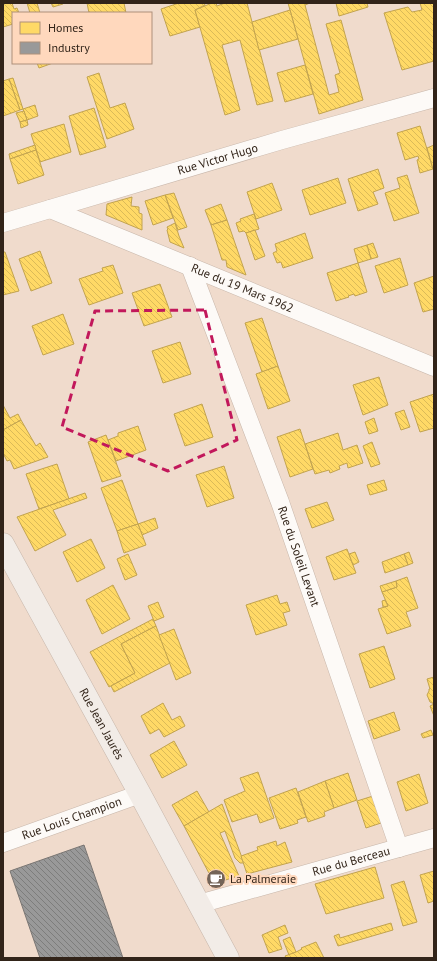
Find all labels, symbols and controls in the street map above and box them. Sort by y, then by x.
legend [12,12,152,64]
text: Homes [48,20,83,35]
text: Industry [48,40,90,55]
street label: Rue Victor Hugo [176,140,260,178]
street label: Rue du 19 Mars 1962 [189,260,296,315]
street label: Rue du Soleil Levant [275,504,323,608]
street label: Rue Jean Jaurès [76,685,128,762]
street label: Rue Louis Champion [20,793,123,843]
street label: Rue du Berceau [311,843,391,879]
cafe icon: La Palmeraie [205,868,227,890]
place label: La Palmeraie [230,871,296,886]

